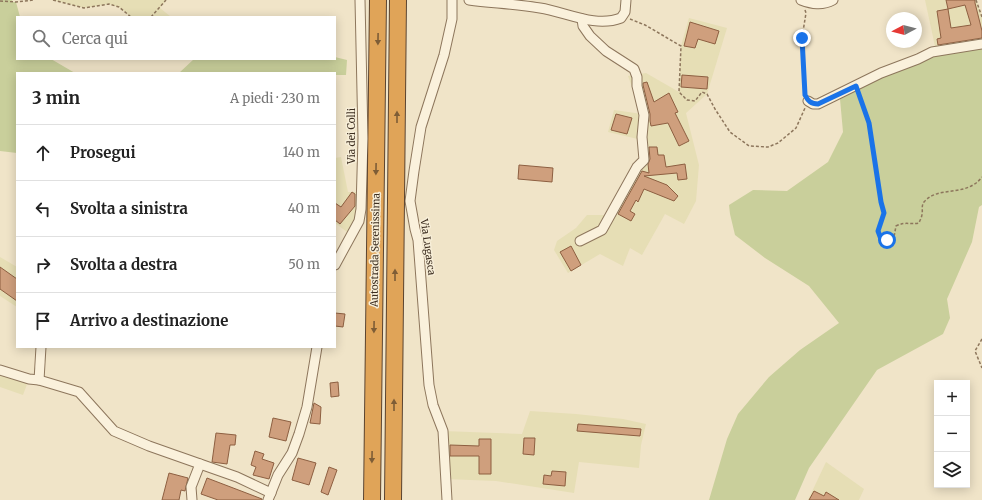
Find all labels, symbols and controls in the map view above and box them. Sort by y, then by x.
north arrow [886,12,922,48]
search box [16,16,336,60]
icon: search [30,27,52,49]
text: Cerca qui [62,29,128,48]
route end [793,29,811,47]
one-way arrow [374,33,381,45]
text: 3 min [32,87,80,109]
text: A piedi · 230 m [230,90,320,107]
street label: Via dei Colli [345,108,358,165]
one-way arrow [394,110,400,123]
icon: ahead [32,142,54,164]
text: Prosegui [70,143,136,162]
text: 140 m [283,144,320,161]
one-way arrow [373,163,379,176]
street label: Autostrada Serenissima [367,192,383,308]
icon: left [32,198,54,220]
text: Svolta a sinistra [70,199,188,218]
text: 40 m [288,200,320,217]
street label: Via Lugasca [417,217,438,277]
route start [878,231,896,249]
icon: right [32,254,54,276]
text: Svolta a destra [70,255,177,274]
text: 50 m [288,256,320,273]
one-way arrow [392,268,398,281]
icon: arrive [32,310,54,332]
text: Arrivo a destinazione [70,311,228,330]
one-way arrow [371,321,377,334]
map controls [934,380,970,488]
button: + [934,380,970,416]
one-way arrow [391,398,397,411]
button: − [934,416,970,452]
one-way arrow [369,451,375,464]
button: layers [934,452,970,488]

